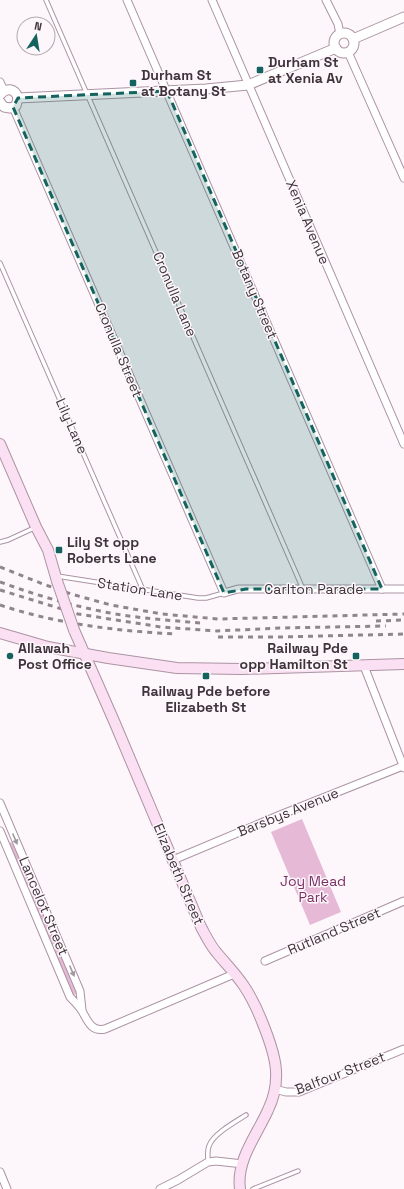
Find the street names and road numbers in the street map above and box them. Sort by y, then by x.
street label: Xenia Avenue [282,177,334,267]
street label: Botany Street [228,247,282,341]
street label: Cronulla Lane [149,249,201,339]
street label: Cronulla Street [91,300,147,400]
street label: Lily Lane [52,395,92,457]
street label: Station Lane [96,573,184,605]
street label: Carlton Parade [264,580,364,598]
street label: Barsbys Avenue [235,783,341,841]
street label: Elizabeth Street [150,821,208,927]
street label: Lancelot Street [15,854,73,958]
street label: Rutland Street [285,903,383,959]
street label: Balfour Street [292,1047,388,1099]

